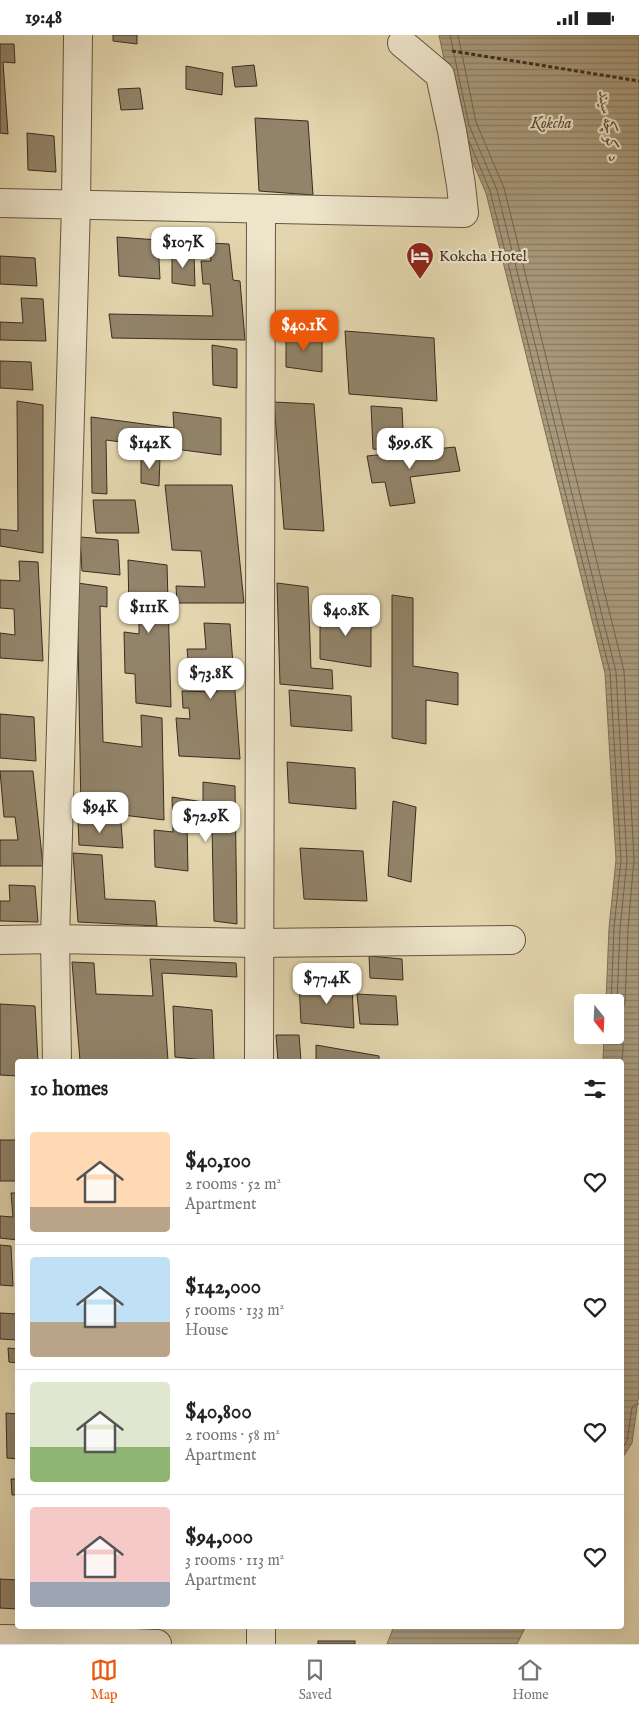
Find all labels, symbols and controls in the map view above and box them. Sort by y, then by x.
text: 19:48 [25,6,62,30]
water label: د کوکچه سیند [592,89,624,164]
water label: Kokcha [529,114,572,134]
pin: $107K [148,227,218,269]
text: $107K [162,233,204,253]
hotel icon: Kokcha Hotel [405,241,435,280]
place label: Kokcha Hotel [439,247,528,266]
pin: $40.1K [263,309,345,352]
text: $40.1K [281,316,327,336]
pin: $142K [115,427,185,470]
pin: $99.6K [369,427,451,470]
text: $142K [129,434,171,454]
text: $99.6K [388,434,432,454]
pin: $111K [114,591,184,634]
pin: $40.8K [305,595,387,637]
text: $111K [130,598,168,618]
text: $40.8K [323,601,369,621]
pin: $73.8K [170,657,252,700]
text: $73.8K [189,664,233,684]
pin: $94K [70,791,130,834]
text: $94K [82,798,118,818]
pin: $72.9K [165,801,247,843]
text: $72.9K [183,807,229,827]
pin: $77.4K [286,963,368,1005]
text: $77.4K [304,969,350,989]
north arrow [574,994,624,1044]
map controls [574,994,624,1044]
icon: filters [581,1075,609,1103]
text: 10 homes [30,1076,108,1103]
text: $40,100 [185,1148,251,1175]
icon: home [70,1152,130,1212]
icon: heart [581,1168,609,1196]
text: 2 rooms · 52 m² [185,1175,281,1195]
text: Apartment [185,1195,256,1215]
text: $142,000 [185,1274,261,1301]
icon: home [70,1277,130,1337]
icon: heart [581,1293,609,1321]
text: 5 rooms · 133 m² [185,1301,284,1321]
text: House [185,1321,228,1341]
text: $40,800 [185,1399,252,1426]
icon: home [70,1402,130,1462]
icon: heart [581,1418,609,1446]
text: 2 rooms · 58 m² [185,1426,280,1446]
text: Apartment [185,1446,256,1466]
text: $94,000 [185,1524,253,1551]
icon: home [70,1527,130,1587]
icon: heart [581,1543,609,1571]
text: 3 rooms · 113 m² [185,1551,284,1571]
text: Apartment [185,1571,256,1591]
tab: Map [90,1656,118,1704]
tab: Saved [299,1656,332,1704]
tab: Home [512,1656,549,1704]

